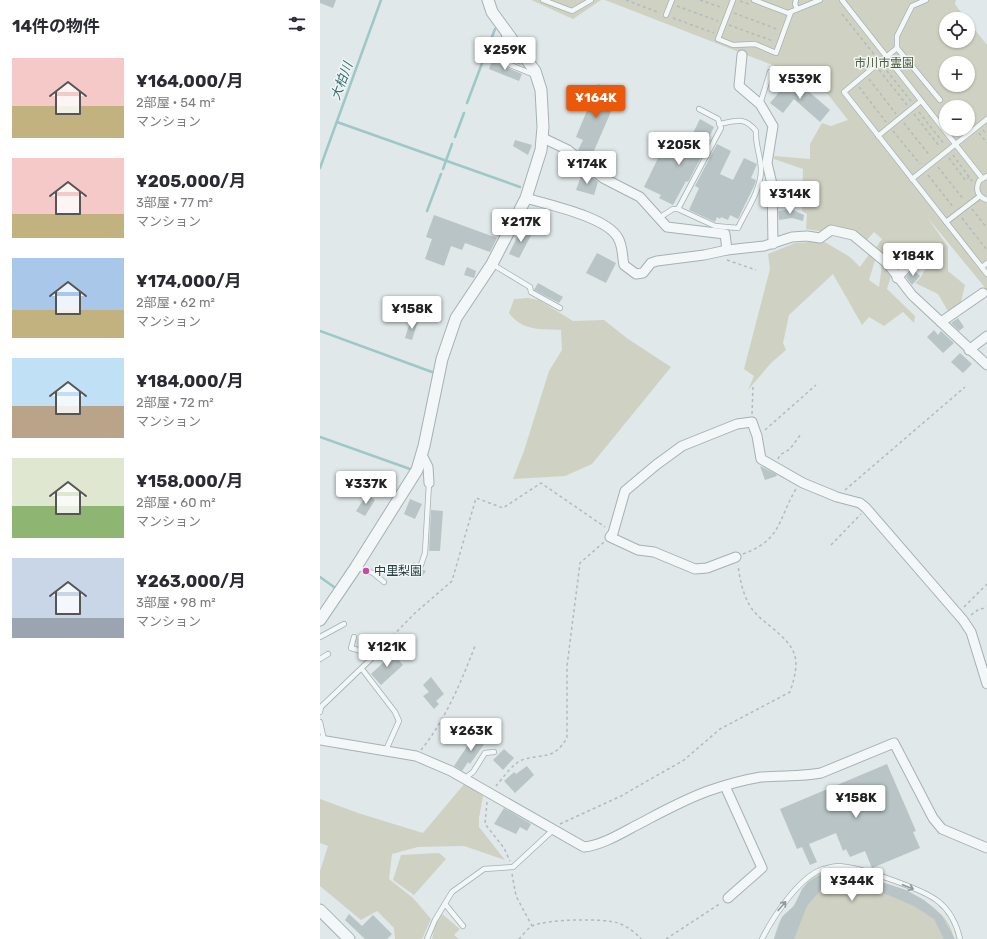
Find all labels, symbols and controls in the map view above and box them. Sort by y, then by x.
map controls [939,12,975,136]
button: locate [939,12,975,48]
icon: filters [286,13,308,35]
text: 14件の物件 [12,16,100,36]
pin: ¥259K [477,37,533,71]
text: ¥259K [484,42,526,57]
park label: 市川市霊園 [854,56,914,70]
button: + [939,56,975,92]
water label: 大柏川 [328,58,356,102]
pin: ¥539K [772,66,828,100]
text: ¥164,000/月 [136,71,244,91]
text: ¥539K [779,71,821,86]
icon: home [44,74,92,122]
pin: ¥164K [568,85,624,119]
text: ¥164K [575,90,617,105]
text: 2部屋 · 54 m² [136,95,215,110]
button: − [939,100,975,136]
text: マンション [136,114,201,129]
pin: ¥205K [651,132,707,166]
text: ¥205K [657,137,701,152]
pin: ¥174K [559,151,615,185]
text: ¥174K [567,156,607,171]
text: ¥205,000/月 [136,171,246,191]
icon: home [44,174,92,222]
pin: ¥314K [762,181,818,215]
text: ¥314K [769,186,811,201]
text: 3部屋 · 77 m² [136,195,213,210]
pin: ¥217K [493,209,549,243]
text: マンション [136,214,201,229]
text: ¥217K [501,214,541,229]
pin: ¥184K [885,243,941,277]
text: ¥184K [892,248,934,263]
text: ¥174,000/月 [136,271,242,291]
icon: home [44,274,92,322]
text: 2部屋 · 62 m² [136,295,215,310]
pin: ¥158K [384,296,440,330]
text: ¥158K [391,301,433,316]
text: マンション [136,314,201,329]
text: ¥184,000/月 [136,371,244,391]
icon: home [44,374,92,422]
text: 2部屋 · 72 m² [136,395,214,410]
text: マンション [136,414,201,429]
text: ¥158,000/月 [136,471,244,491]
pin: ¥337K [338,471,394,505]
icon: home [44,474,92,522]
text: ¥337K [345,476,387,491]
text: 2部屋 · 60 m² [136,495,216,510]
text: マンション [136,514,201,529]
place label: 中里梨園 [374,564,422,578]
marker: 中里梨園 [361,566,371,576]
text: ¥263,000/月 [136,571,246,591]
icon: home [44,574,92,622]
text: 3部屋 · 98 m² [136,595,216,610]
text: マンション [136,614,201,629]
pin: ¥121K [359,634,415,668]
text: ¥121K [368,639,406,654]
pin: ¥263K [443,718,499,752]
text: ¥263K [449,723,493,738]
pin: ¥158K [828,785,884,819]
text: ¥158K [835,790,877,805]
pin: ¥344K [824,868,880,902]
text: ¥344K [830,873,874,888]
one-way arrow [901,884,913,892]
one-way arrow [778,901,787,911]

